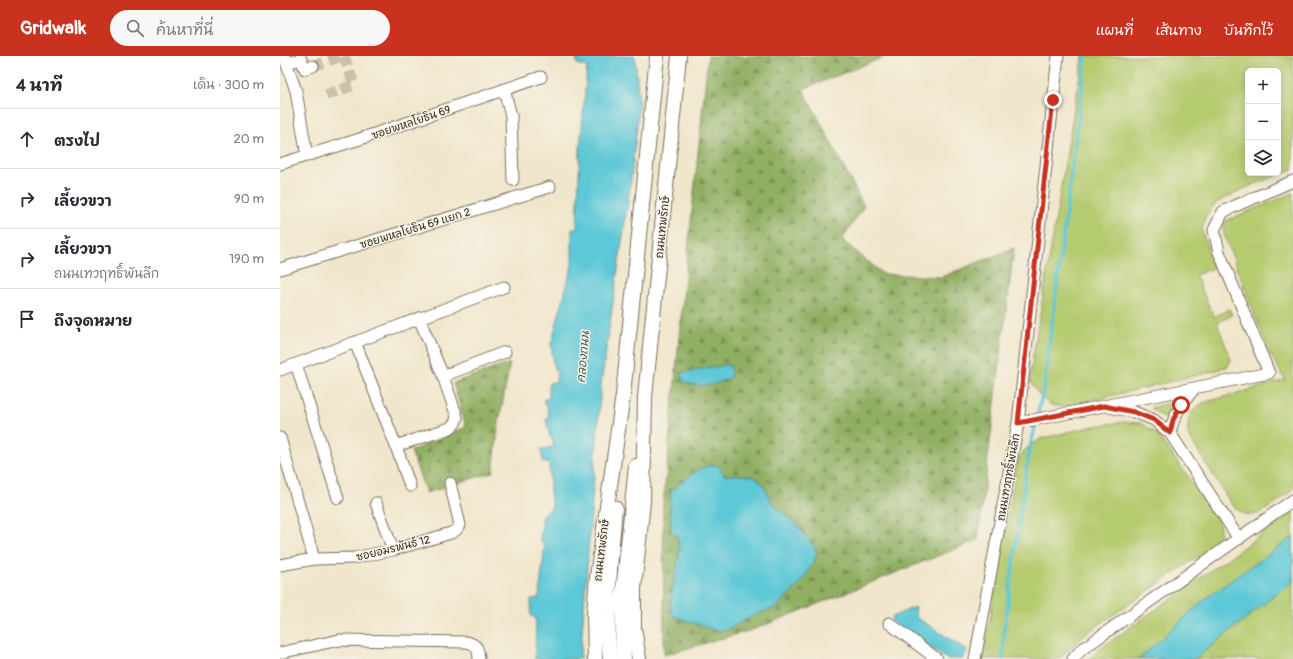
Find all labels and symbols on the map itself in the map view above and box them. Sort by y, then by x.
route end [1044,91,1062,109]
street label: ซอยพหลโยธิน 69 [369,101,453,142]
street label: ถนนเทพรักษ์ [651,194,672,259]
street label: ซอยพหลโยธิน 69 แยก 2 [358,204,472,251]
water label: คลองถนน [574,330,593,384]
route start [1172,396,1190,414]
street label: ถนนเทวฤทธิ์พันลึก [989,431,1024,522]
street label: ถนนเทพรักษ์ [589,517,612,582]
street label: ซอยอมรพันธ์ 12 [354,531,431,564]

